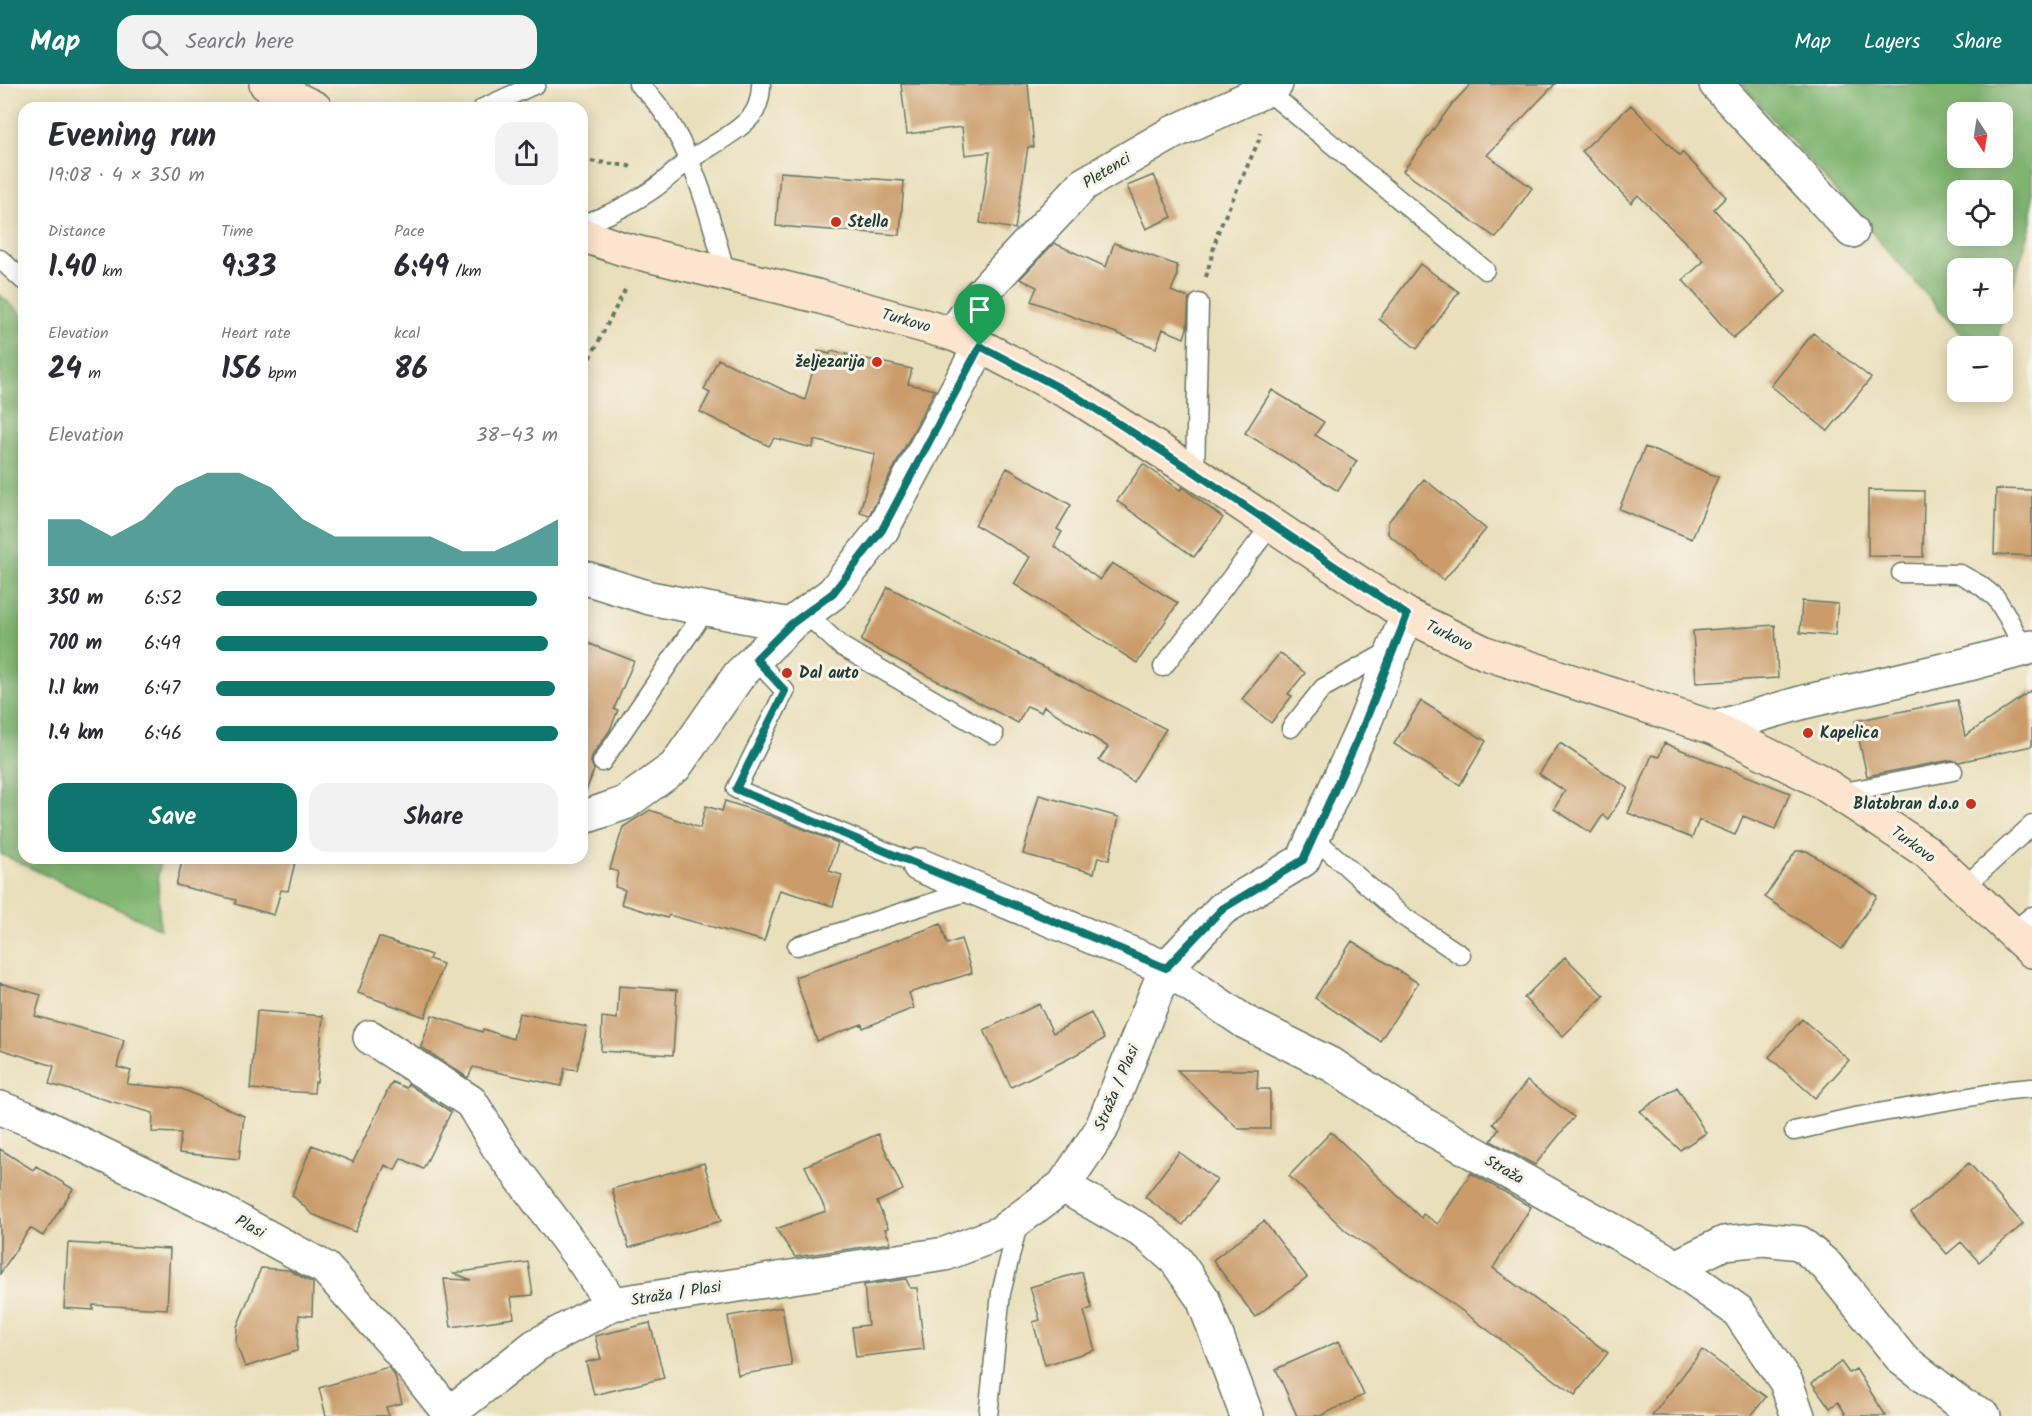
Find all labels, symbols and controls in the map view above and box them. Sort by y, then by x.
search box [117,15,537,69]
text: Map [30,20,81,65]
text: Search here [186,25,294,60]
icon: search [138,26,171,59]
text: Map [1794,26,1831,59]
text: Layers [1864,26,1920,59]
text: Share [1953,26,2002,59]
north arrow [1947,102,2013,168]
map controls [1947,102,2013,402]
text: Evening run [48,111,216,164]
button: share [495,122,558,185]
street label: Pletenci [1078,146,1137,196]
text: 19:08 · 4 × 350 m [48,160,205,192]
button: locate [1947,180,2013,246]
place label: Stella [848,210,889,235]
marker: Stella [829,215,843,229]
text: Distance [48,219,106,244]
text: Time [221,219,253,244]
text: Pace [394,219,425,244]
text: 1.40 [48,244,96,292]
text: 9:33 [221,244,276,292]
text: 6:49 [394,244,449,292]
button: + [1947,258,2013,324]
text: km [96,259,123,284]
text: /km [449,259,482,284]
pin [954,284,1005,346]
icon: arrive [963,293,996,326]
street label: Turkovo [878,302,934,340]
text: Elevation [48,321,109,346]
text: Heart rate [221,321,291,346]
text: kcal [394,321,420,346]
button: − [1947,336,2013,402]
text: 24 [48,346,82,394]
text: 156 [221,346,262,394]
text: 86 [394,346,428,394]
place label: željezarija [796,350,865,375]
marker: željezarija [870,355,884,369]
text: m [82,361,101,386]
text: bpm [262,361,297,386]
text: Elevation [48,420,124,452]
text: 38–43 m [476,420,558,452]
text: 350 m [48,583,103,615]
text: 6:52 [144,583,182,615]
street label: Turkovo [1421,614,1477,658]
text: 700 m [48,628,102,660]
text: 6:49 [144,628,181,660]
place label: Dal auto [799,661,859,686]
marker: Dal auto [780,666,794,680]
text: 1.1 km [48,673,99,705]
text: 6:47 [144,673,180,705]
text: 1.4 km [48,718,104,750]
text: 6:46 [144,718,182,750]
place label: Kapelica [1820,721,1879,746]
marker: Kapelica [1801,726,1815,740]
button: Save [48,783,297,852]
button: Share [309,783,558,852]
place label: Blatobran d.o.o [1853,792,1959,817]
marker: Blatobran d.o.o [1964,797,1978,811]
street label: Turkovo [1885,820,1941,870]
street label: Straža / Plasi [1088,1040,1147,1135]
street label: Straža [1480,1149,1528,1191]
street label: Plasi [230,1209,271,1246]
street label: Straža / Plasi [629,1274,724,1313]

